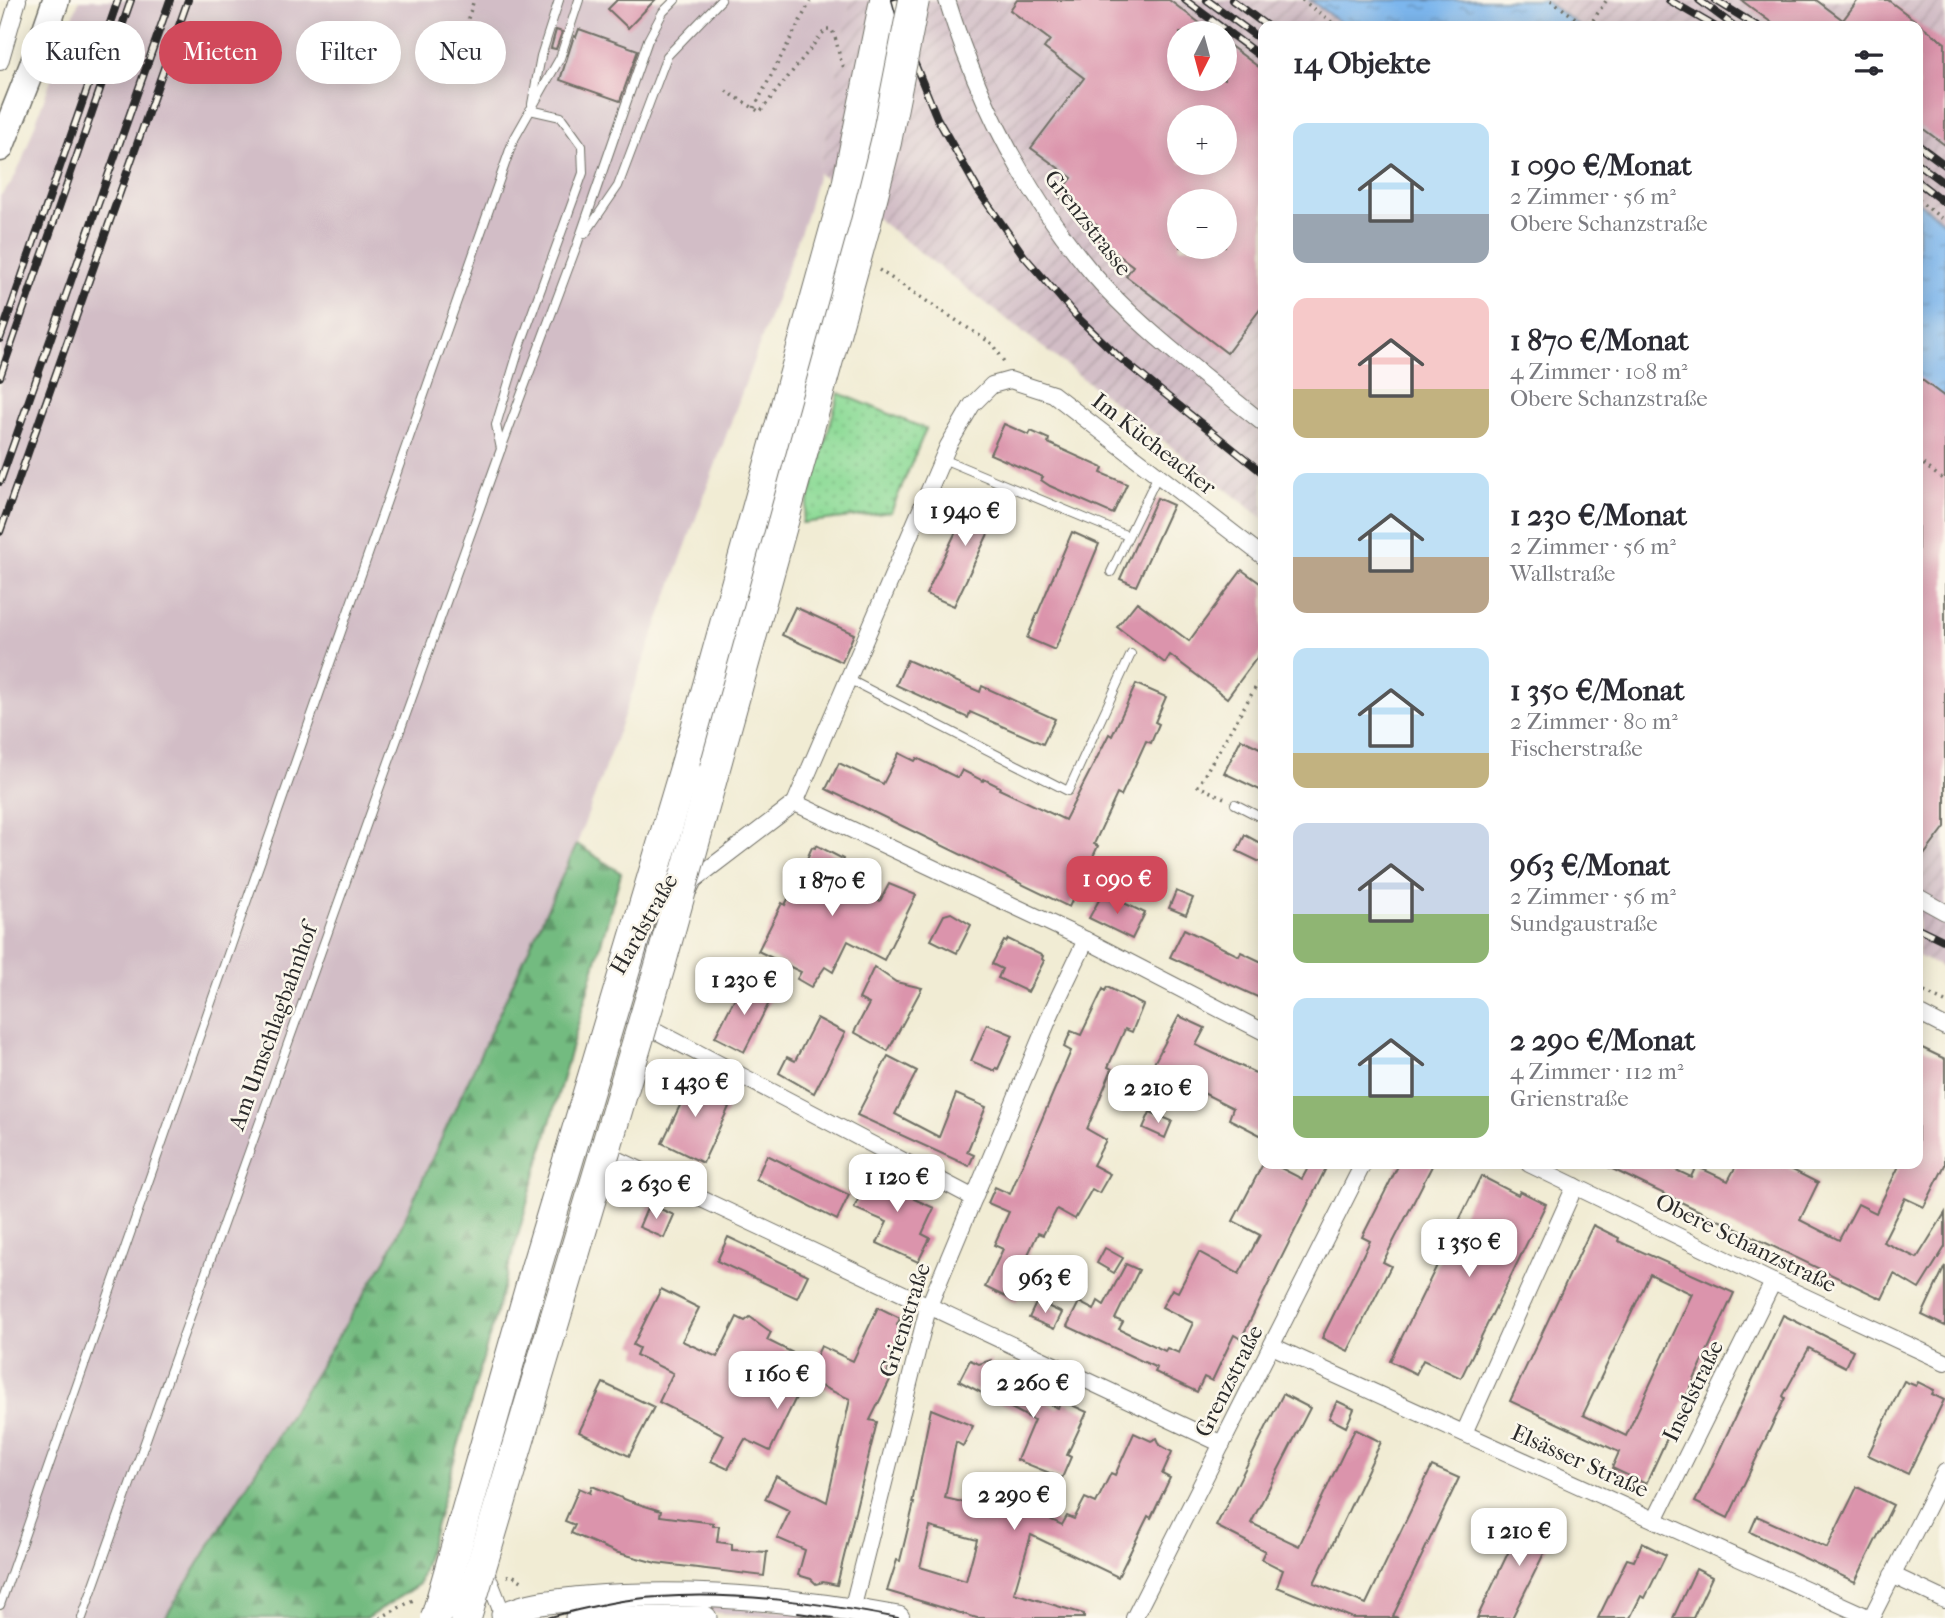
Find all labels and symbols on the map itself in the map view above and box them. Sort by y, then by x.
north arrow [1167,21,1237,91]
street label: Grenzstrasse [1038,165,1138,281]
street label: Im Kücheacker [1087,387,1222,501]
pin: 1 940 € [900,489,1030,548]
pin: 1 090 € [1052,856,1182,916]
pin: 1 870 € [767,858,897,918]
street label: Hardstraße [604,869,684,979]
street label: Am Umschlagbahnhof [223,916,324,1135]
pin: 1 230 € [679,958,809,1017]
pin: 1 430 € [630,1060,760,1119]
pin: 2 210 € [1093,1066,1223,1125]
pin: 1 120 € [832,1154,962,1214]
pin: 2 630 € [591,1162,721,1221]
street label: Obere Schanzstraße [1651,1188,1841,1298]
pin: 1 350 € [1404,1220,1534,1279]
pin: 963 € [996,1256,1094,1315]
street label: Grienstraße [874,1259,936,1381]
street label: Grenzstraße [1189,1321,1269,1441]
street label: Inselstraße [1657,1336,1729,1446]
pin: 1 160 € [712,1352,842,1411]
pin: 2 260 € [968,1360,1098,1420]
street label: Elsässer Straße [1507,1419,1653,1503]
pin: 2 290 € [949,1472,1079,1532]
pin: 1 210 € [1454,1508,1584,1568]

